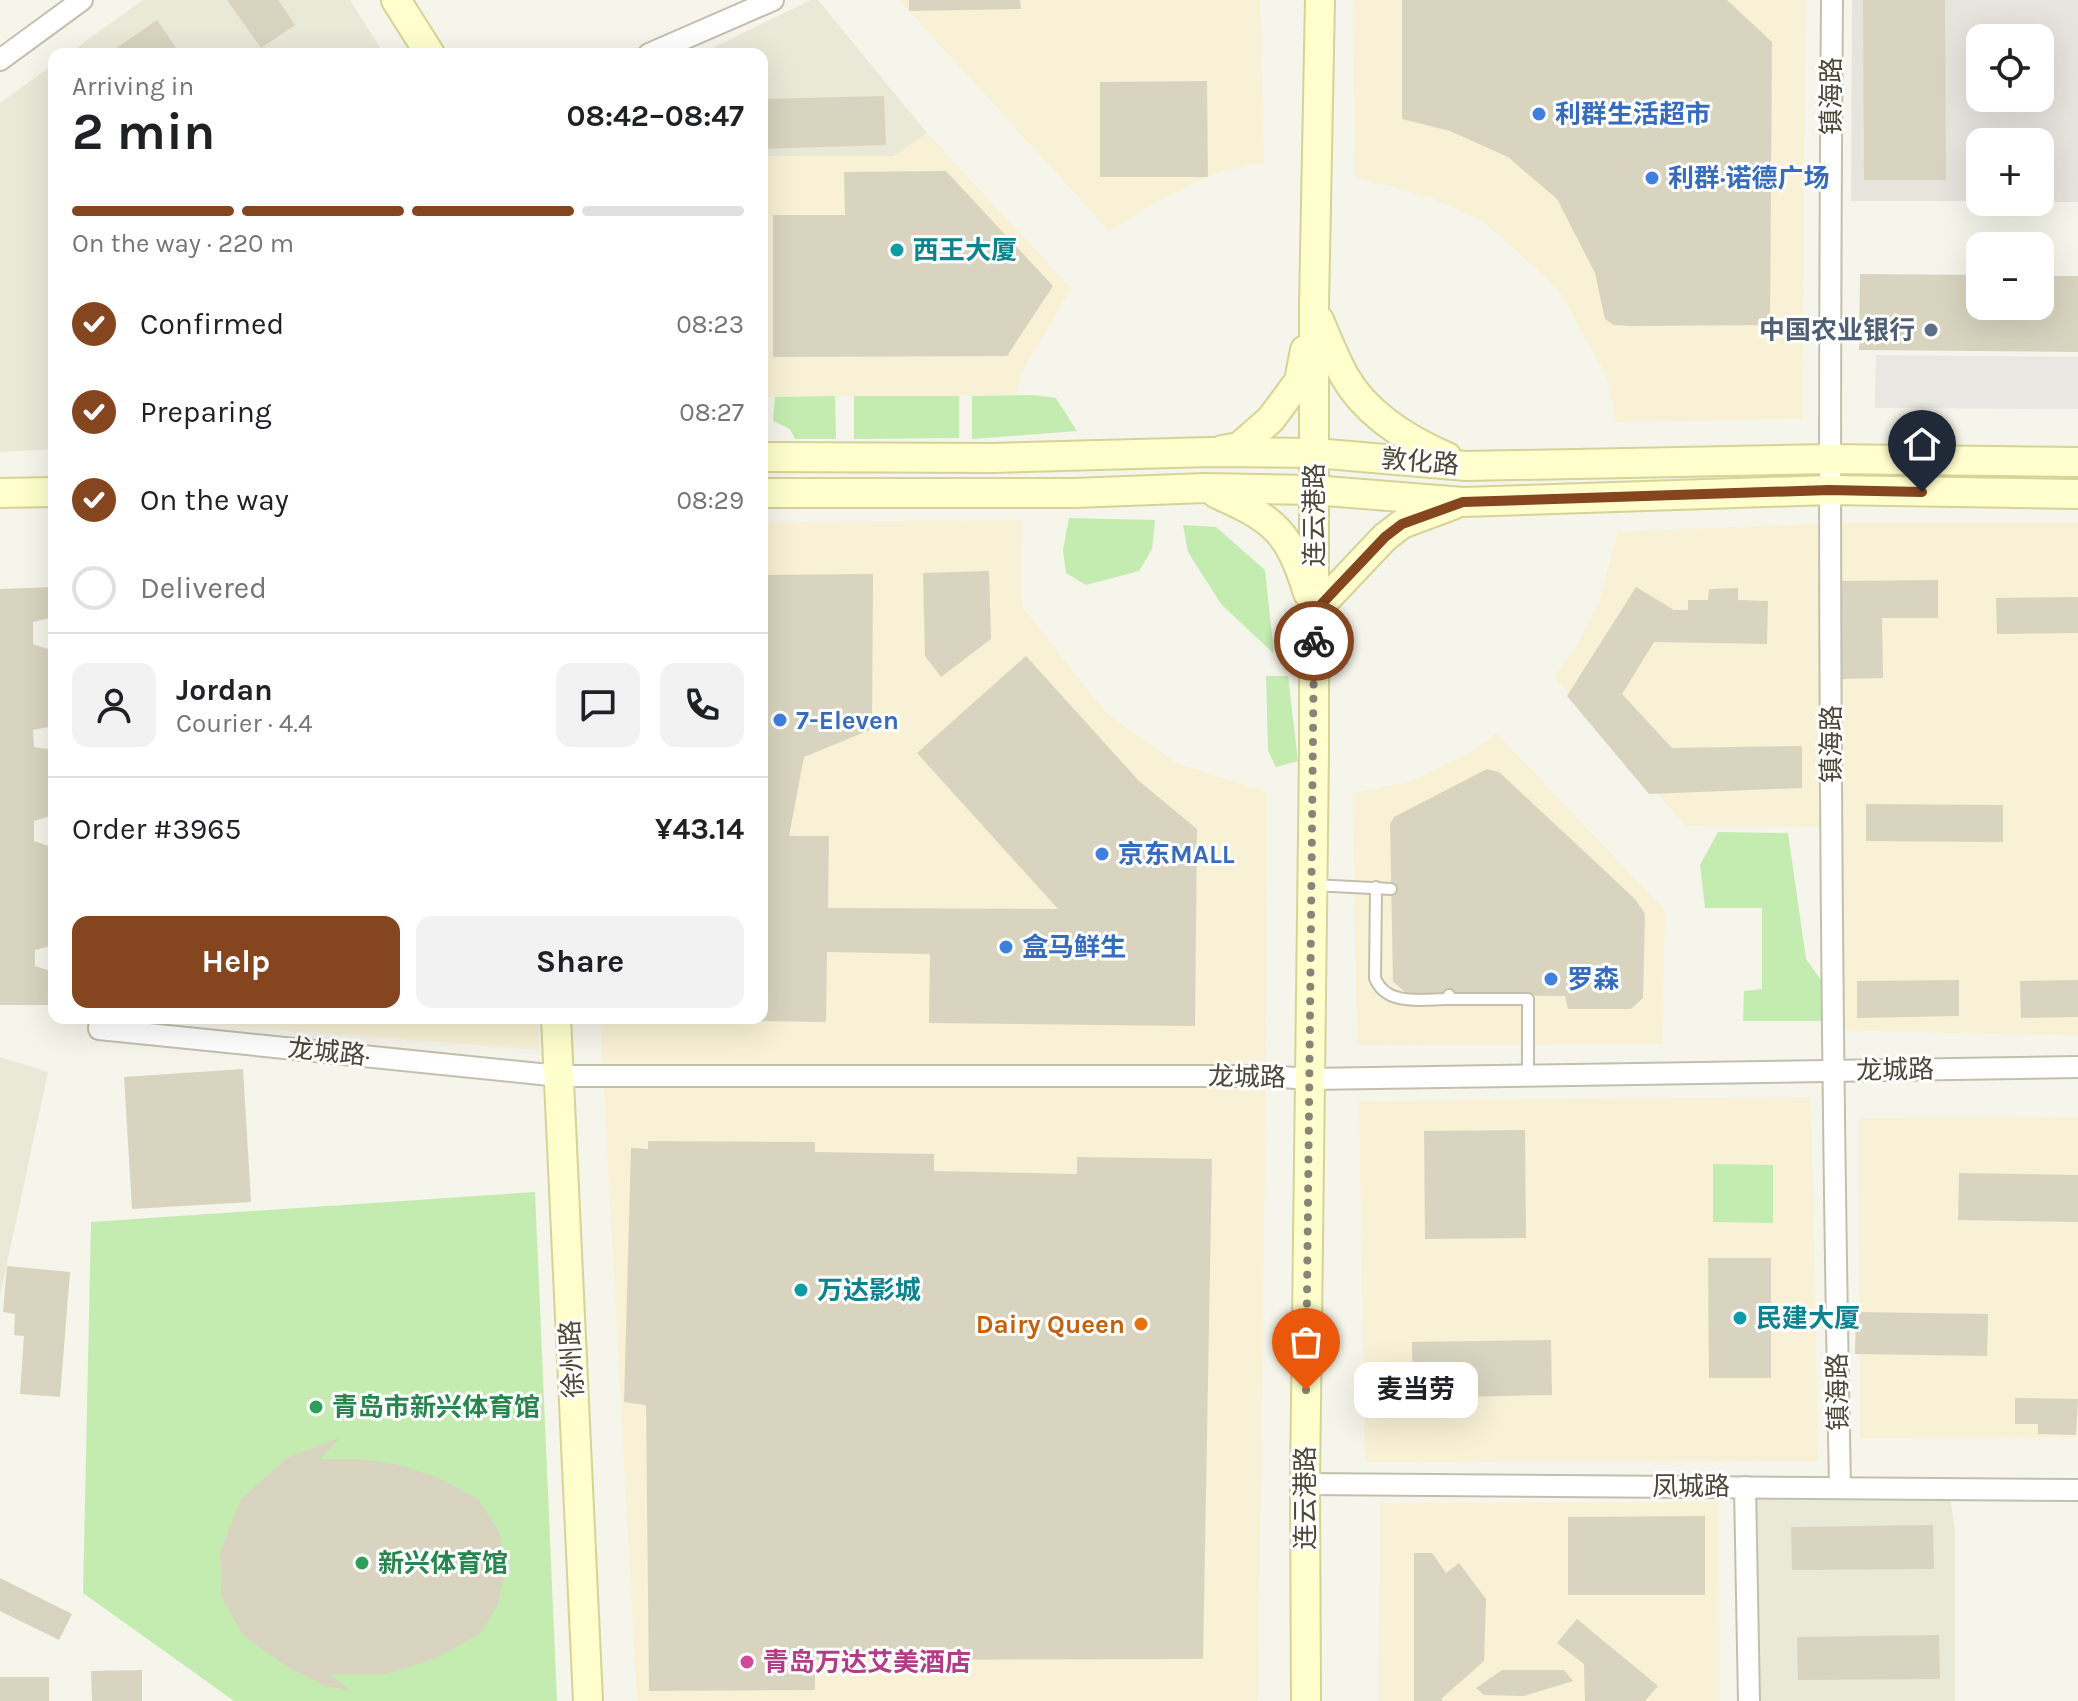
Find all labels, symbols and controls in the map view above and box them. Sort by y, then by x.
map controls [1966,24,2054,320]
button: locate [1966,24,2054,112]
street label: 镇海路 [1816,57,1847,135]
text: Arriving in [72,71,194,102]
text: 08:42–08:47 [567,98,744,134]
place label: 利群生活超市 [1555,99,1711,130]
text: 2 min [72,101,215,162]
marker: 利群生活超市 [1530,105,1548,123]
button: + [1966,128,2054,216]
place label: 利群·诺德广场 [1668,163,1830,194]
marker: 利群·诺德广场 [1643,169,1661,187]
text: On the way · 220 m [72,228,294,259]
button: − [1966,232,2054,320]
place label: 西王大厦 [913,235,1017,266]
marker: 西王大厦 [888,241,906,259]
icon: check [72,302,116,346]
text: Confirmed [140,306,284,342]
text: 08:23 [676,309,744,340]
place label: 中国农业银行 [1759,315,1915,346]
marker: 中国农业银行 [1922,321,1940,339]
icon: check [72,390,116,434]
text: Preparing [140,394,272,430]
text: 08:27 [679,397,744,428]
pin [1888,410,1956,492]
icon: home [1900,422,1944,466]
street label: 敦化路 [1380,443,1460,481]
street label: 连云港路 [1299,463,1330,567]
icon: check [72,478,116,522]
text: On the way [140,482,289,518]
text: 08:29 [676,485,744,516]
text: Delivered [140,570,267,606]
courier [1274,601,1354,681]
icon: bike [1292,619,1336,663]
button: person [72,663,156,747]
button: chat [556,663,640,747]
button: phone [660,663,744,747]
text: Jordan [176,672,273,708]
place label: 7-Eleven [796,705,899,736]
street label: 镇海路 [1816,705,1847,783]
text: Courier · 4.4 [176,708,312,739]
marker: 7-Eleven [771,711,789,729]
text: Order #3965 [72,811,241,847]
text: ¥43.14 [655,811,744,847]
place label: 京东MALL [1118,839,1235,870]
marker: 京东MALL [1093,845,1111,863]
button: Help [72,916,400,1008]
button: Share [416,916,744,1008]
place label: 盒马鲜生 [1022,932,1126,963]
marker: 盒马鲜生 [997,938,1015,956]
place label: 罗森 [1567,964,1619,995]
marker: 罗森 [1542,970,1560,988]
street label: 龙城路· [286,1032,372,1072]
street label: 龙城路 [1856,1054,1934,1086]
street label: 龙城路 [1208,1061,1286,1093]
place label: 万达影城 [817,1275,921,1306]
marker: 万达影城 [792,1281,810,1299]
place label: 民建大厦 [1756,1303,1860,1334]
pin [1272,1308,1340,1390]
place label: Dairy Queen [976,1309,1125,1340]
marker: 民建大厦 [1731,1309,1749,1327]
marker: Dairy Queen [1132,1315,1150,1333]
street label: 徐州路 [554,1319,590,1399]
icon: bag [1284,1320,1328,1364]
street label: 镇海路 [1822,1353,1854,1431]
callout: 麦当劳 [1354,1362,1478,1418]
text: 麦当劳 [1377,1374,1455,1405]
place label: 青岛市新兴体育馆 [332,1392,540,1423]
marker: 青岛市新兴体育馆 [307,1398,325,1416]
street label: 连云港路 [1290,1446,1321,1550]
street label: 凤城路 [1652,1471,1730,1502]
place label: 新兴体育馆 [378,1548,508,1579]
marker: 新兴体育馆 [353,1554,371,1572]
place label: 青岛万达艾美酒店 [763,1647,971,1678]
marker: 青岛万达艾美酒店 [738,1653,756,1671]

